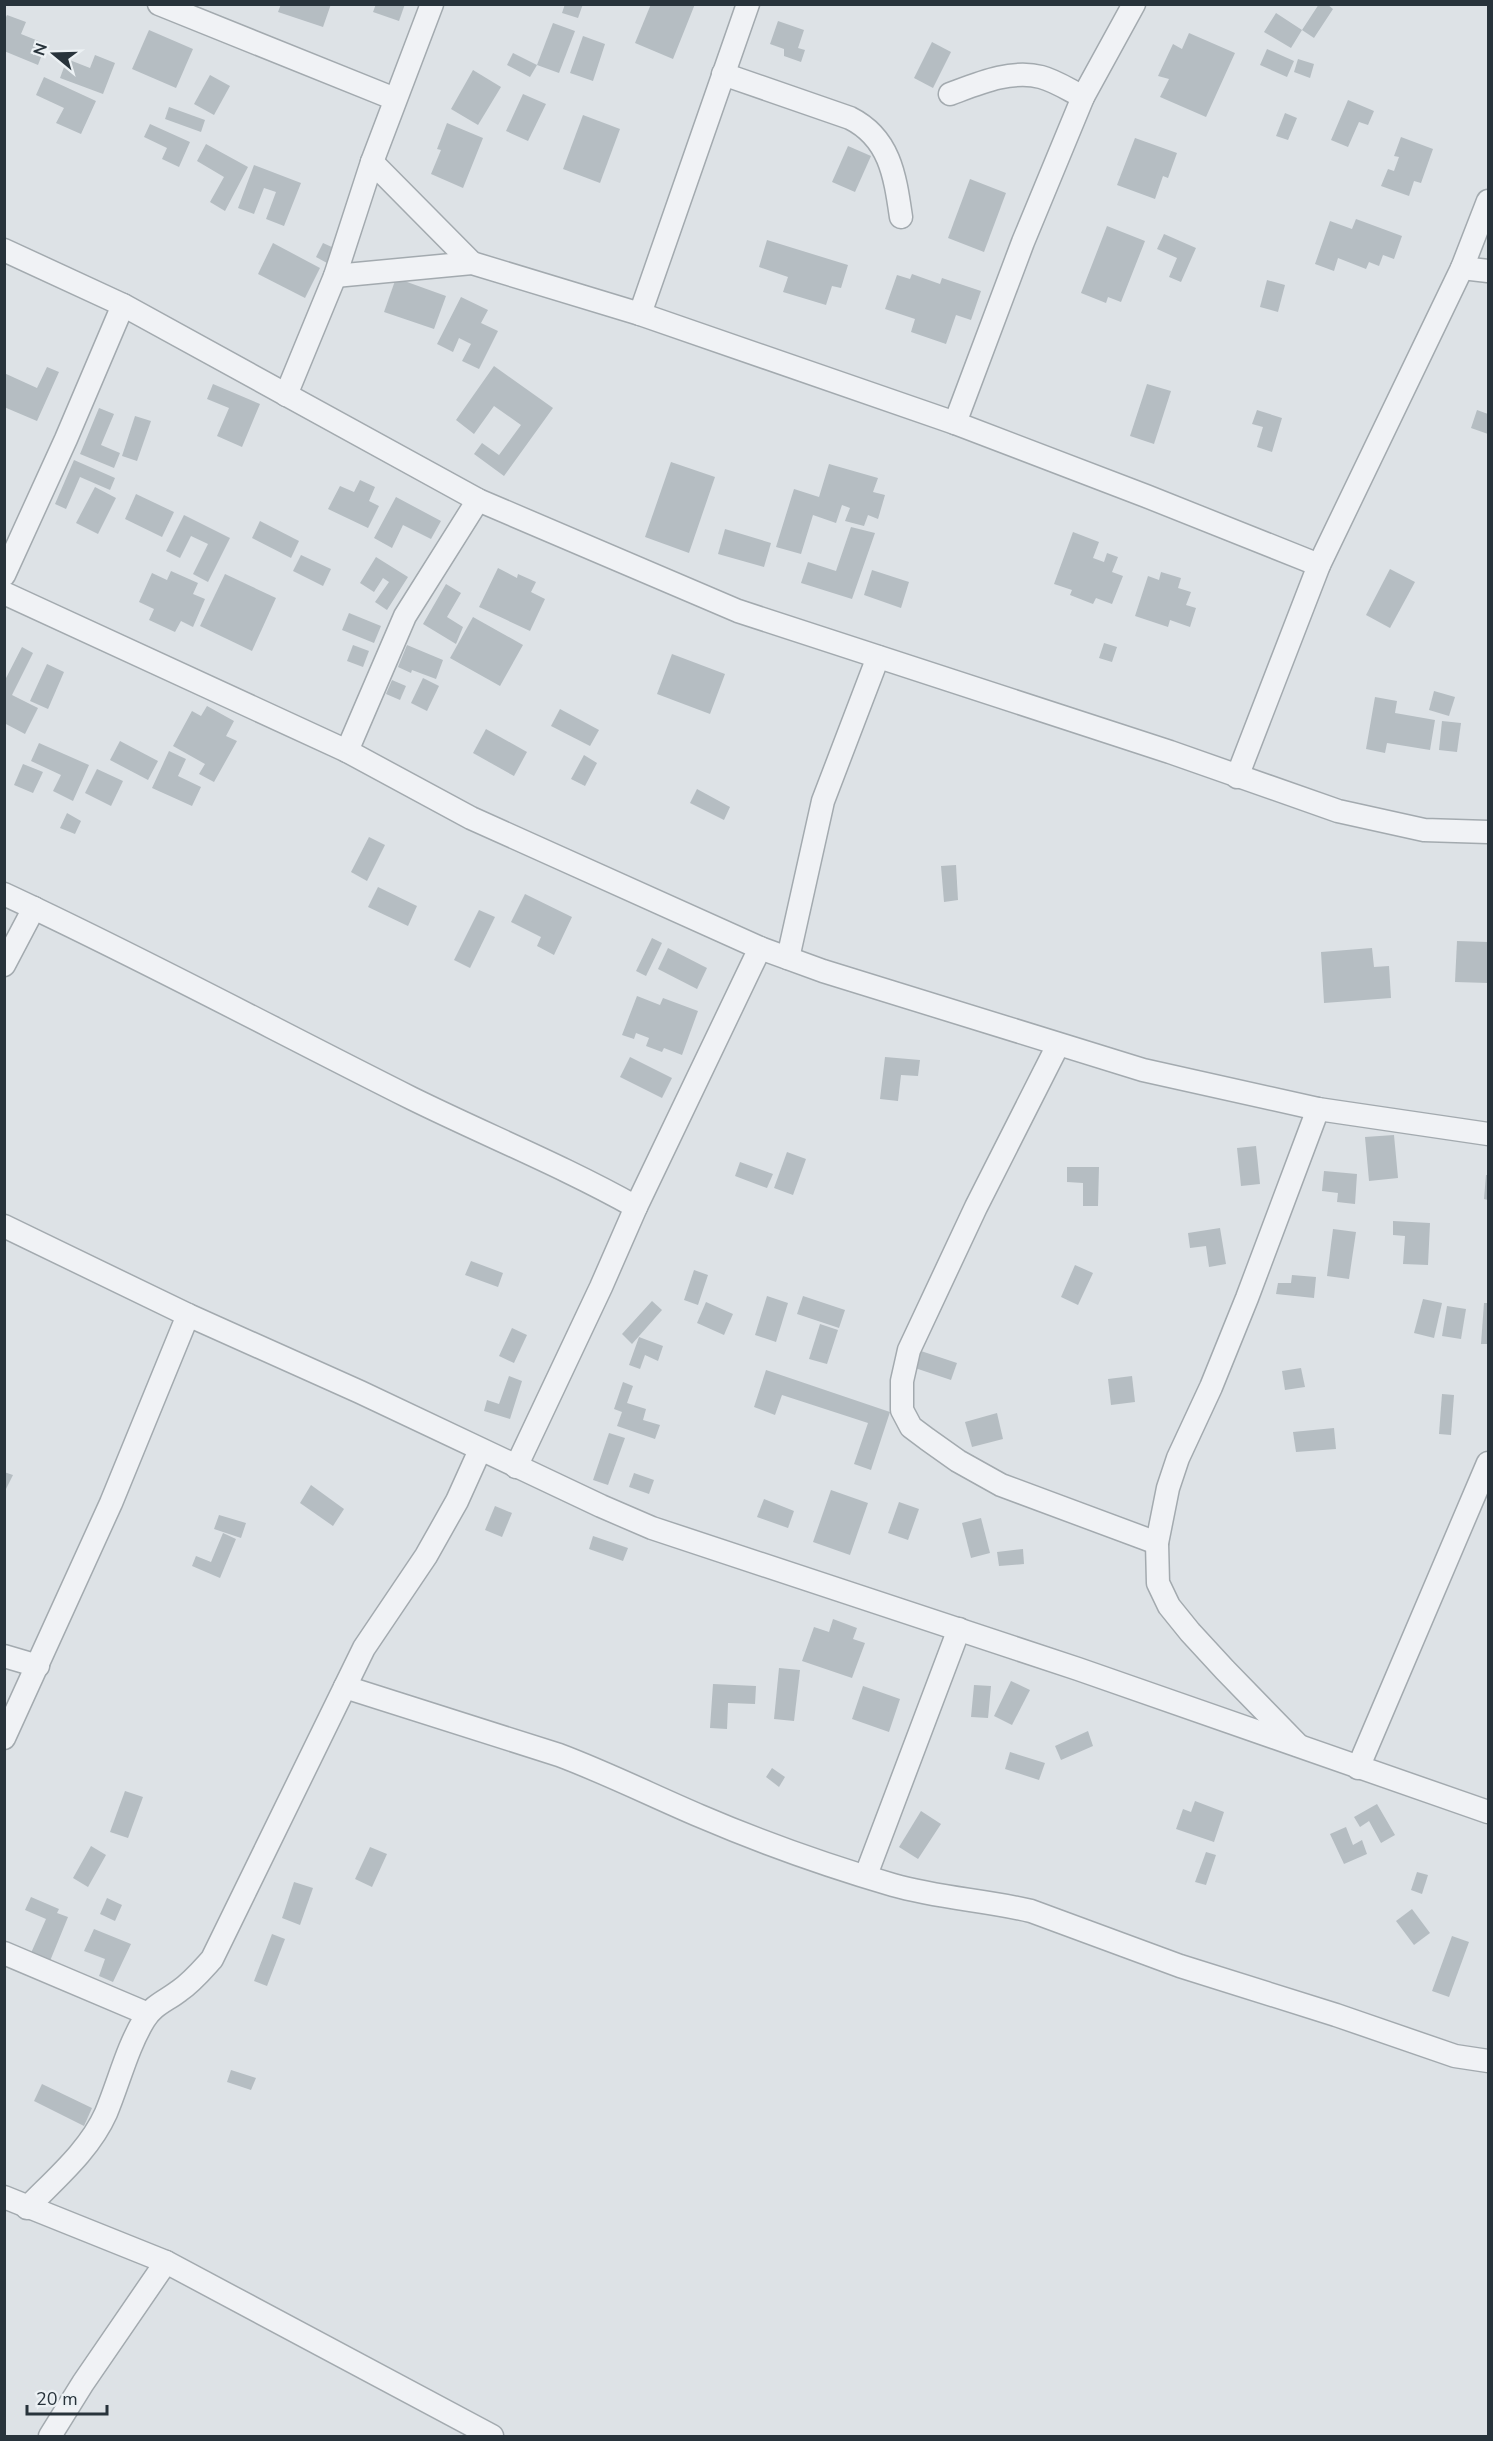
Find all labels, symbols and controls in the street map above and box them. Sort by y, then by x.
north arrow [24,24,84,84]
text: N [28,40,53,59]
scale bar [27,2378,106,2416]
text: 20 m [36,2387,78,2411]

